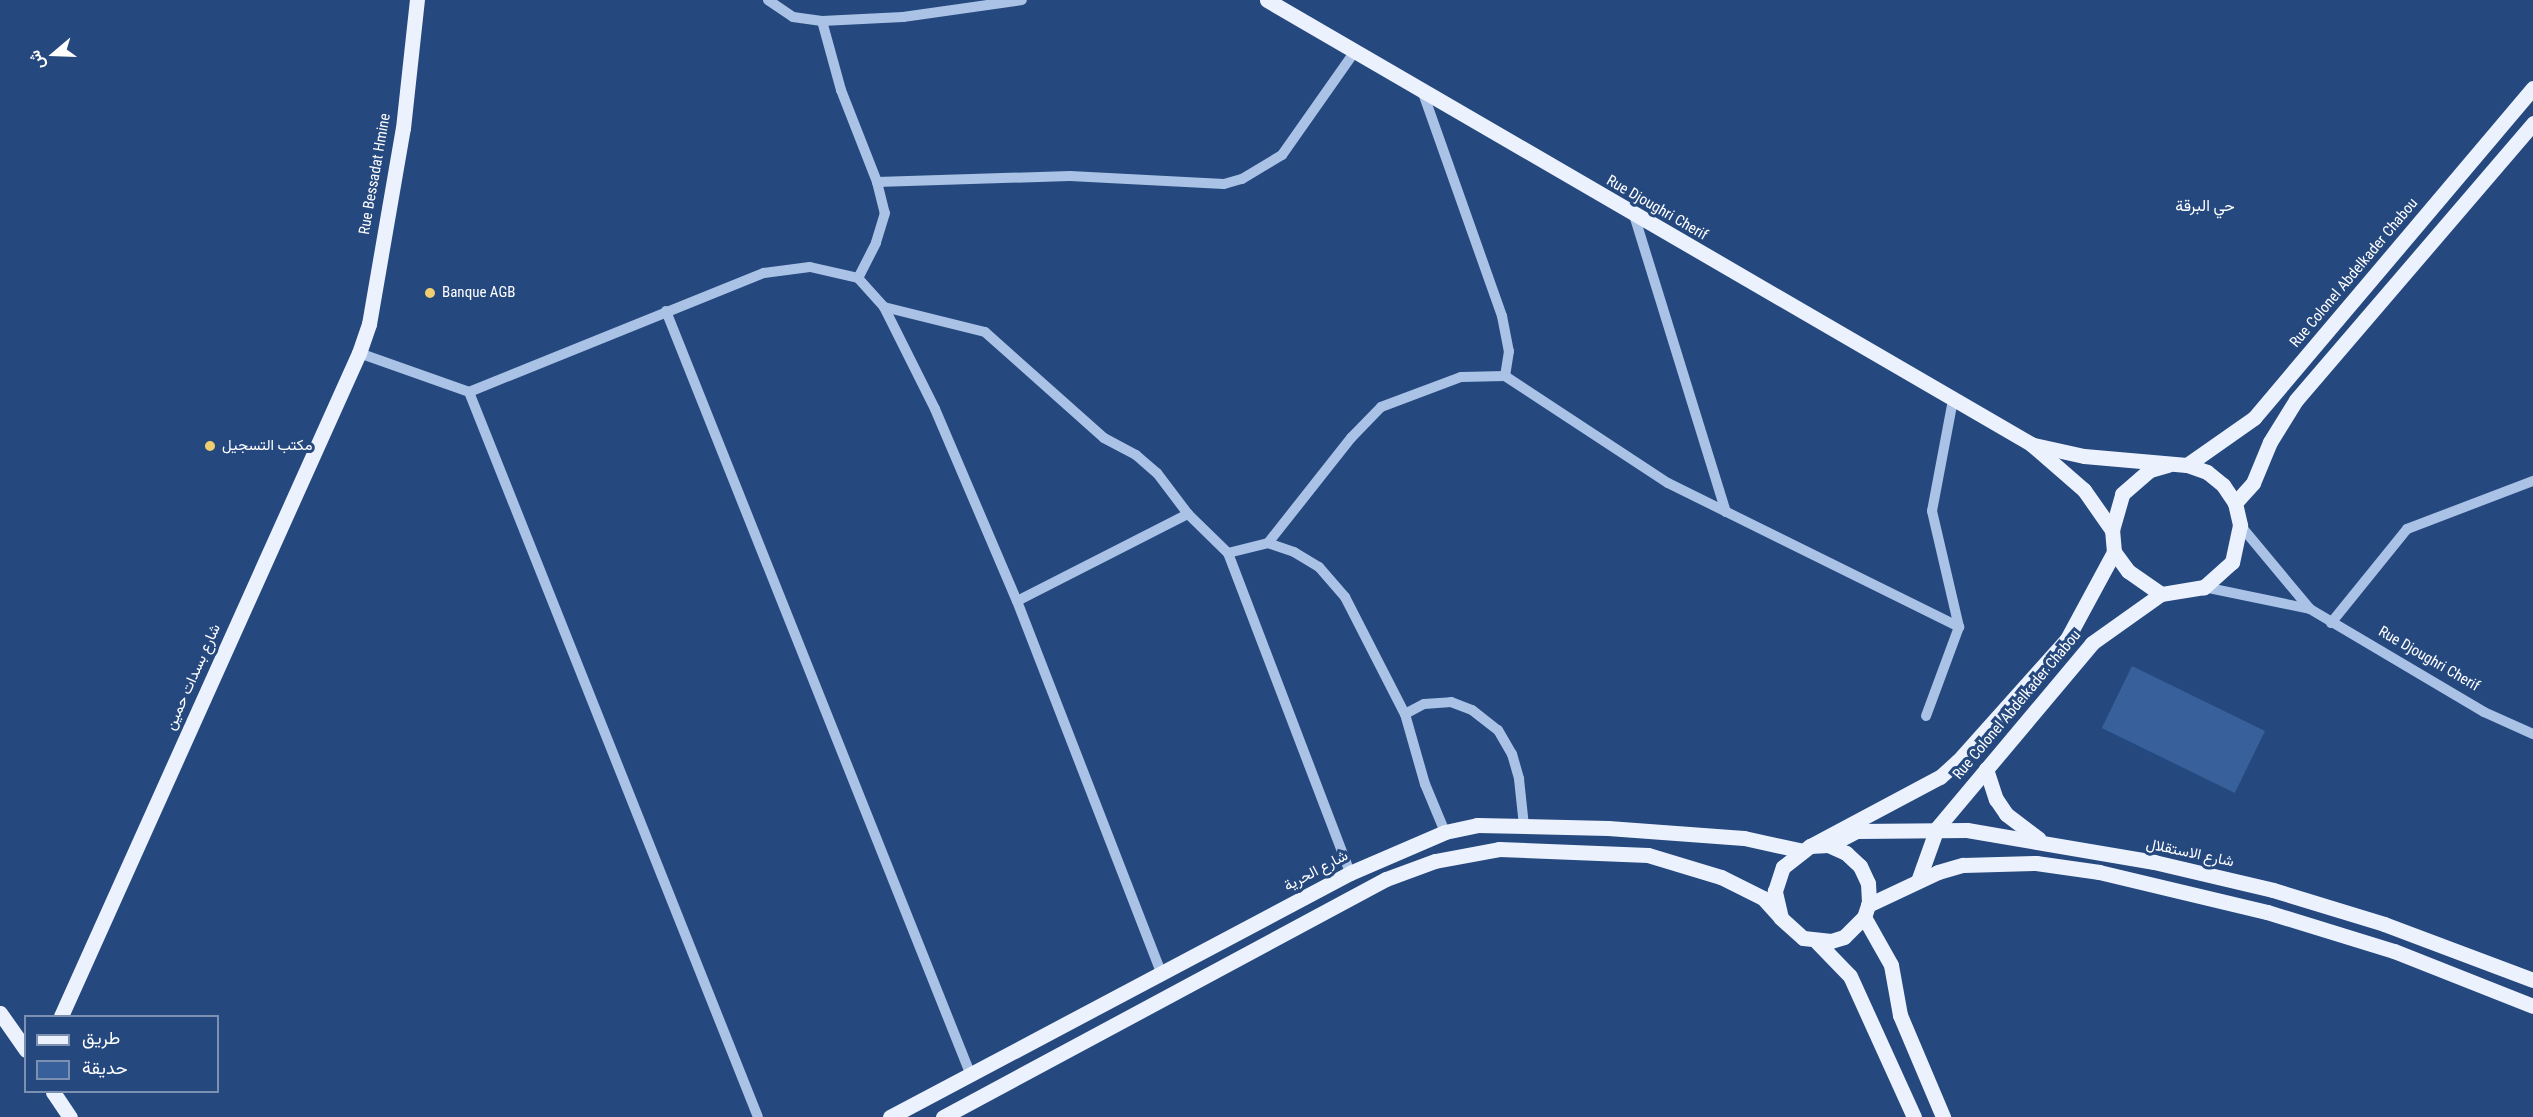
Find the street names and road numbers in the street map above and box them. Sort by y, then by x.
street label: Rue Bessadat Hmine [355,112,395,236]
street label: Rue Djoughri Cherif [1603,172,1711,244]
street label: Rue Colonel Abdelkader Chabou [2286,195,2422,351]
street label: شارع بسدات حمين [162,621,224,733]
street label: Rue Djoughri Cherif [2375,623,2483,695]
street label: Rue Colonel Abdelkader Chabou [1949,627,2085,783]
street label: شارع الاستقلال [2144,835,2236,871]
street label: شارع الحرية [1281,847,1351,895]

